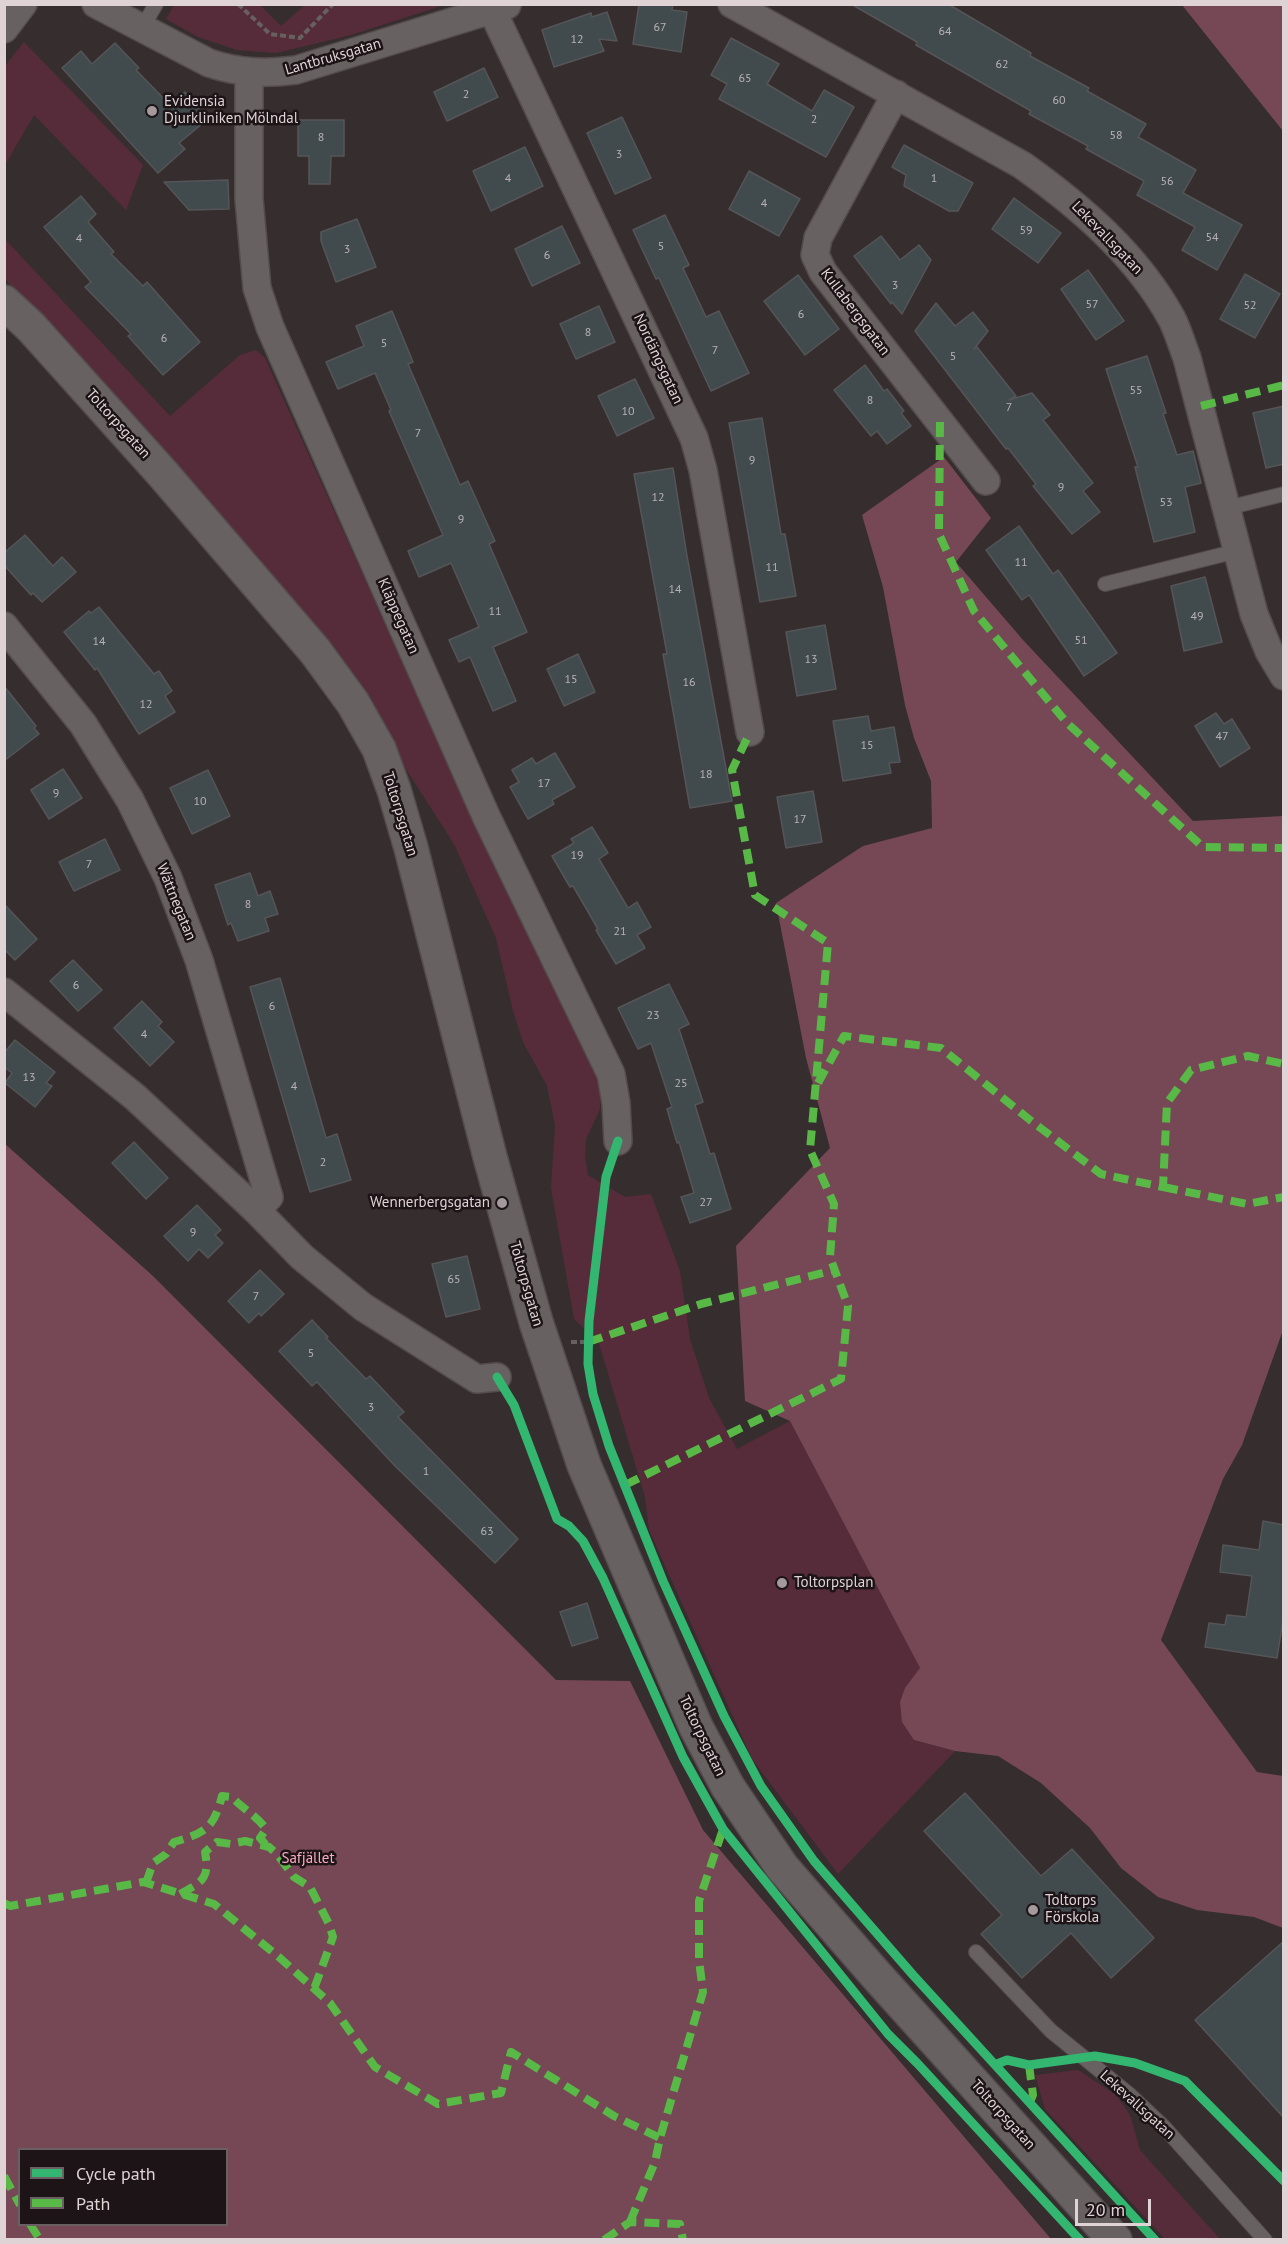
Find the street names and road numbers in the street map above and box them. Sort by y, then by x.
street label: Lantbruksgatan [283,35,383,79]
street label: Lekevallsgatan [1068,198,1146,278]
street label: Kullabergsgatan [816,265,894,359]
street label: Nordängsgatan [629,311,687,407]
street label: Toltorpsgatan [82,385,154,463]
street label: Kläppegatan [373,575,423,657]
street label: Toltorpsgatan [379,770,421,858]
street label: Wättnegatan [152,861,200,943]
street label: Toltorpsgatan [505,1239,547,1329]
street label: Toltorpsgatan [675,1693,729,1779]
street label: Lekevallsgatan [1096,2067,1178,2143]
street label: Toltorpsgatan [967,2076,1039,2154]

